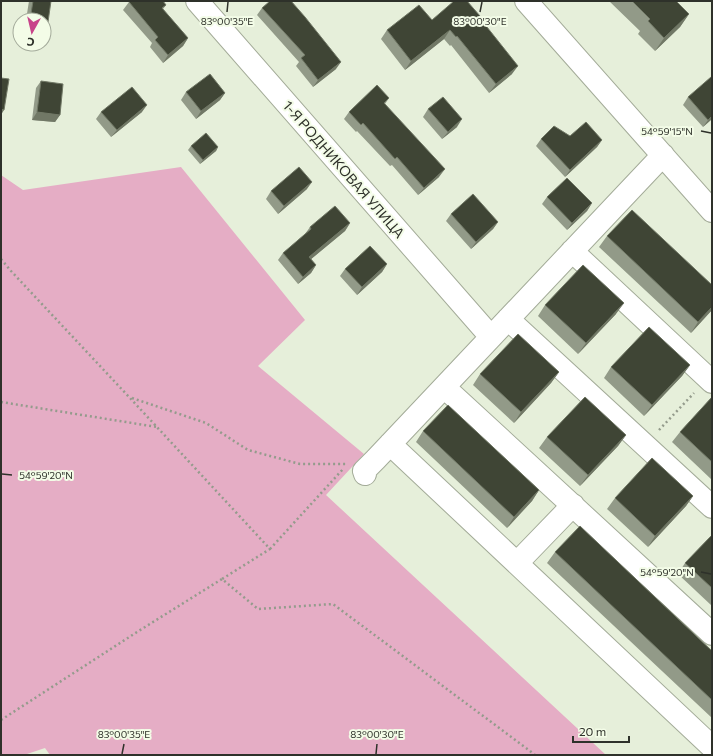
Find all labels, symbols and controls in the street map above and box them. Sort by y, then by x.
north arrow [12,12,52,52]
text: 83°00'35"E [201,15,253,27]
text: 83°00'30"E [453,15,507,27]
text: С [25,35,35,49]
street label: 1-Я РОДНИКОВАЯ УЛИЦА [280,97,409,241]
text: 54°59'15"N [641,125,693,137]
text: 54°59'20"N [19,469,73,481]
text: 54°59'20"N [640,566,694,578]
scale bar [573,718,629,744]
text: 20 m [579,724,606,738]
text: 83°00'35"E [98,728,150,740]
text: 83°00'30"E [350,728,404,740]

